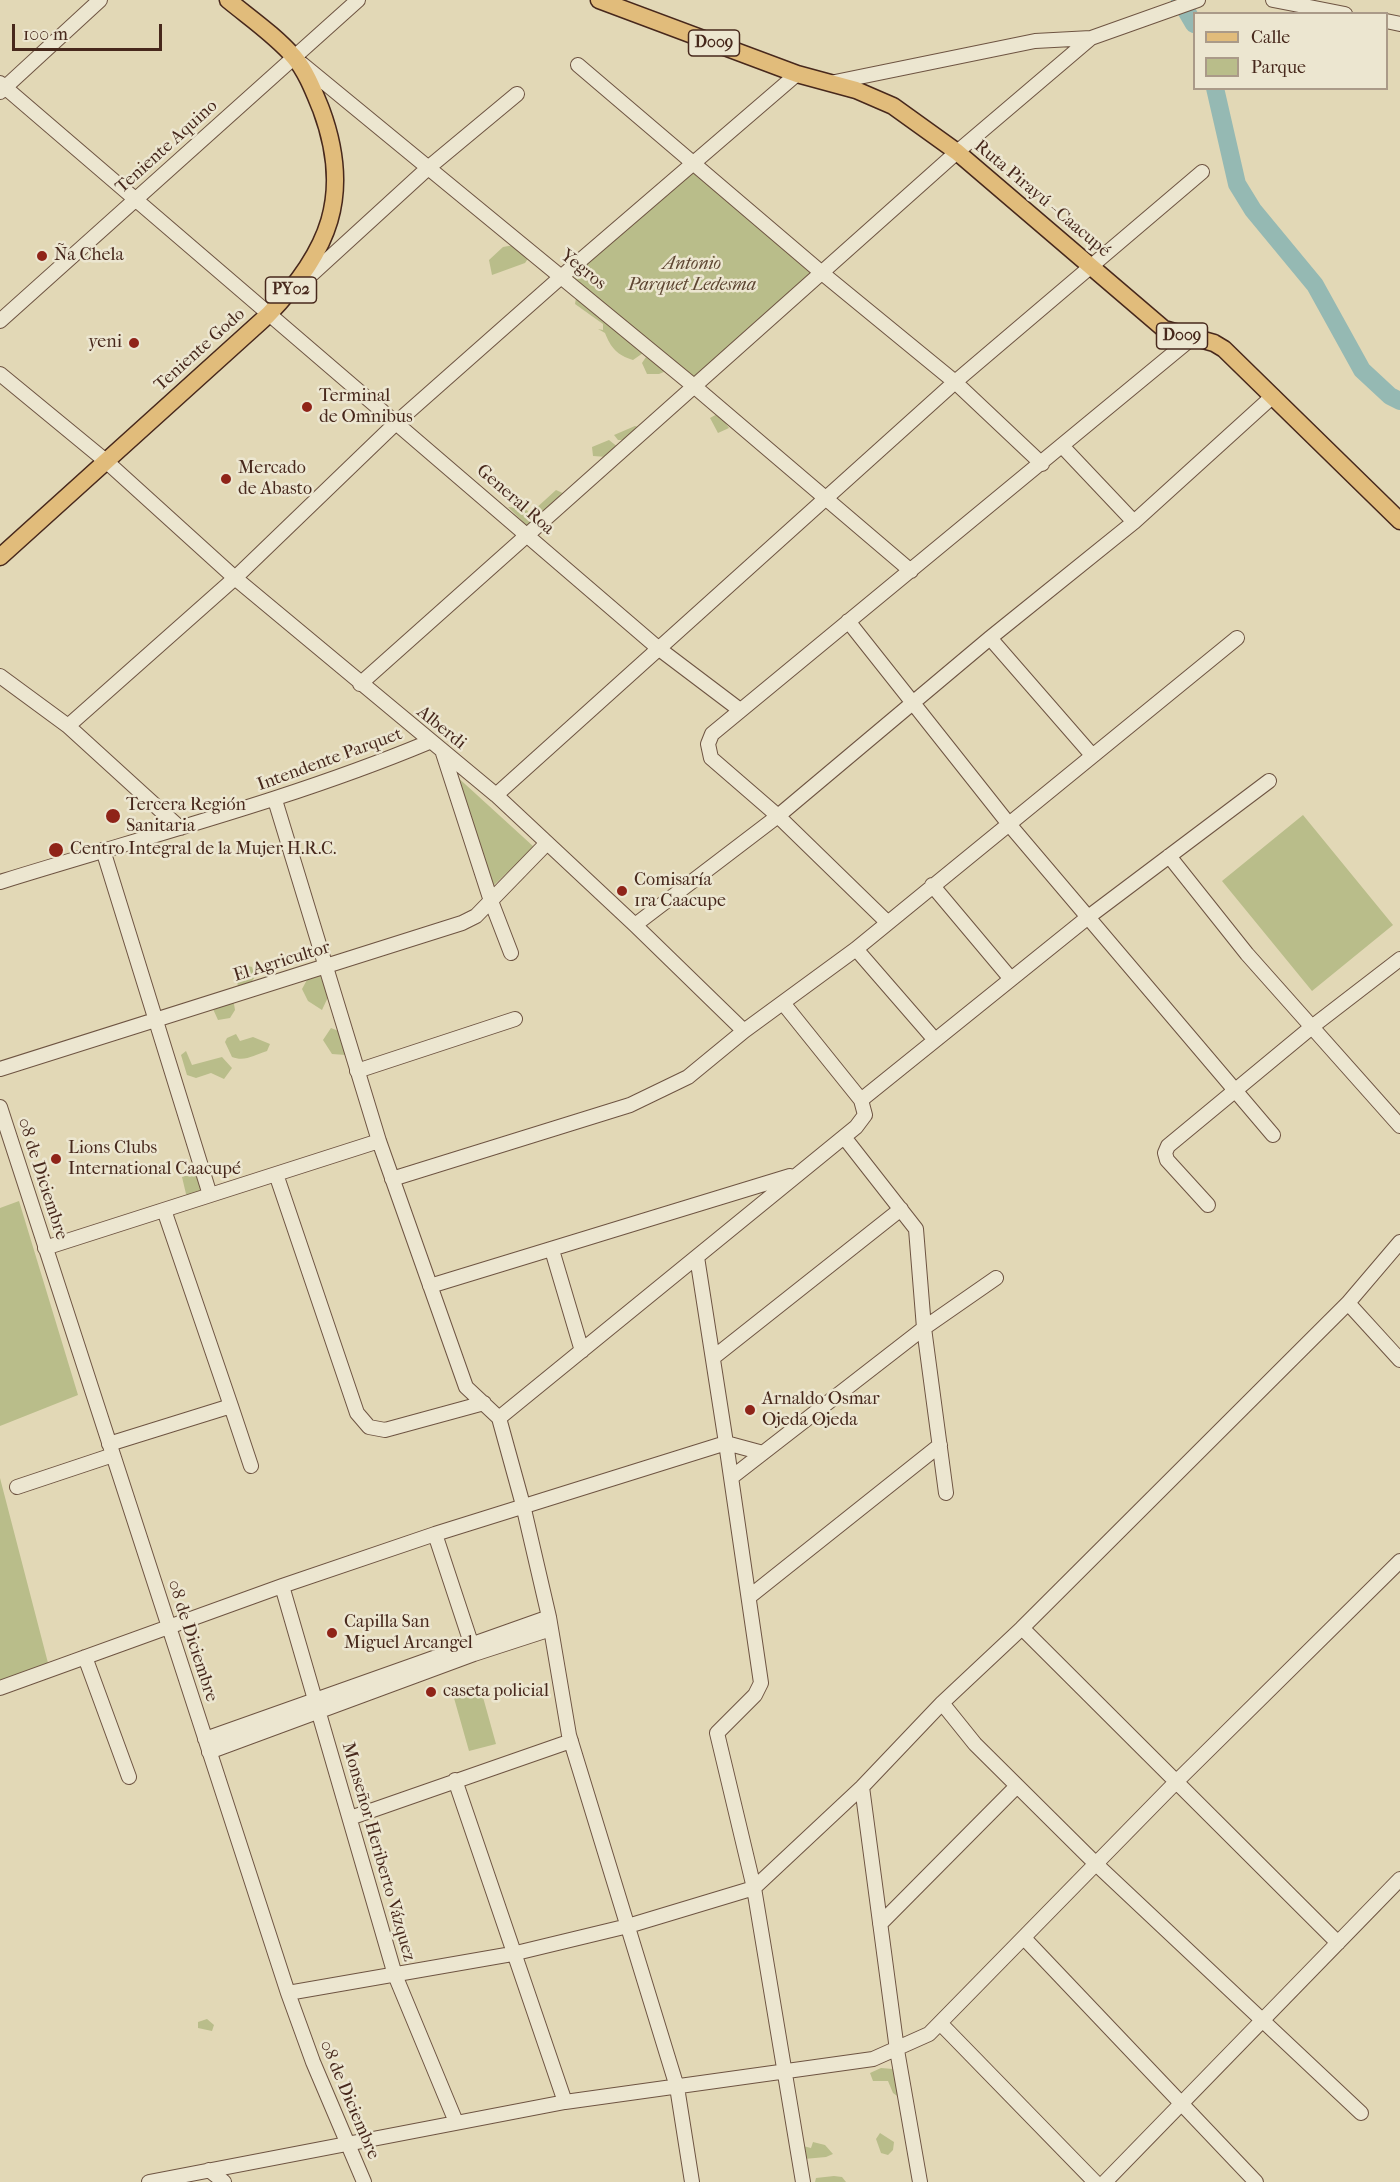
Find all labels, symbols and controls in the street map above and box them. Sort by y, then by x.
scale bar [15,12,165,50]
legend [1193,12,1388,90]
text: 100 m [23,24,68,45]
text: Calle [1251,27,1290,48]
road number: D009 [688,30,740,56]
text: Parque [1251,57,1306,78]
street label: Teniente Aquino [112,96,222,198]
street label: Ruta Pirayú - Caacupé [970,136,1114,262]
place label: Ña Chela [54,245,124,267]
street label: Yegros [556,245,610,295]
marker: Ña Chela [35,249,49,263]
park label: Antonio Parquet Ledesma [628,254,756,296]
road number: PY02 [266,277,316,303]
street label: Teniente Godo [150,304,250,396]
road number: D009 [1156,323,1208,349]
place label: yeni [88,332,122,354]
marker: yeni [127,336,141,350]
place label: Terminal de Omnibus [319,386,413,428]
marker: Terminal de Omnibus [300,400,314,414]
place label: Mercado de Abasto [238,458,312,500]
street label: General Roa [472,460,558,540]
marker: Mercado de Abasto [219,472,233,486]
street label: Alberdi [412,702,470,754]
street label: Intendente Parquet [255,724,405,796]
place label: Tercera Región Sanitaria [126,795,246,838]
marker: Tercera Región Sanitaria [104,807,122,825]
place label: Centro Integral de la Mujer H.R.C. [70,839,336,861]
marker: Centro Integral de la Mujer H.R.C. [47,841,65,859]
place label: Comisaría 1ra Caacupe [634,870,726,912]
marker: Comisaría 1ra Caacupe [615,884,629,898]
street label: El Agricultor [231,937,333,987]
street label: 08 de Diciembre [12,1115,72,1243]
place label: Lions Clubs International Caacupé [68,1138,241,1180]
marker: Lions Clubs International Caacupé [49,1152,63,1166]
place label: Arnaldo Osmar Ojeda Ojeda [762,1389,880,1432]
marker: Arnaldo Osmar Ojeda Ojeda [743,1403,757,1417]
street label: 08 de Diciembre [162,1577,222,1705]
place label: Capilla San Miguel Arcangel [344,1612,473,1654]
marker: Capilla San Miguel Arcangel [325,1626,339,1640]
place label: caseta policial [443,1681,549,1703]
marker: caseta policial [424,1685,438,1699]
street label: Monseñor Heriberto Vázquez [336,1740,420,1964]
street label: 08 de Diciembre [314,2037,384,2163]

